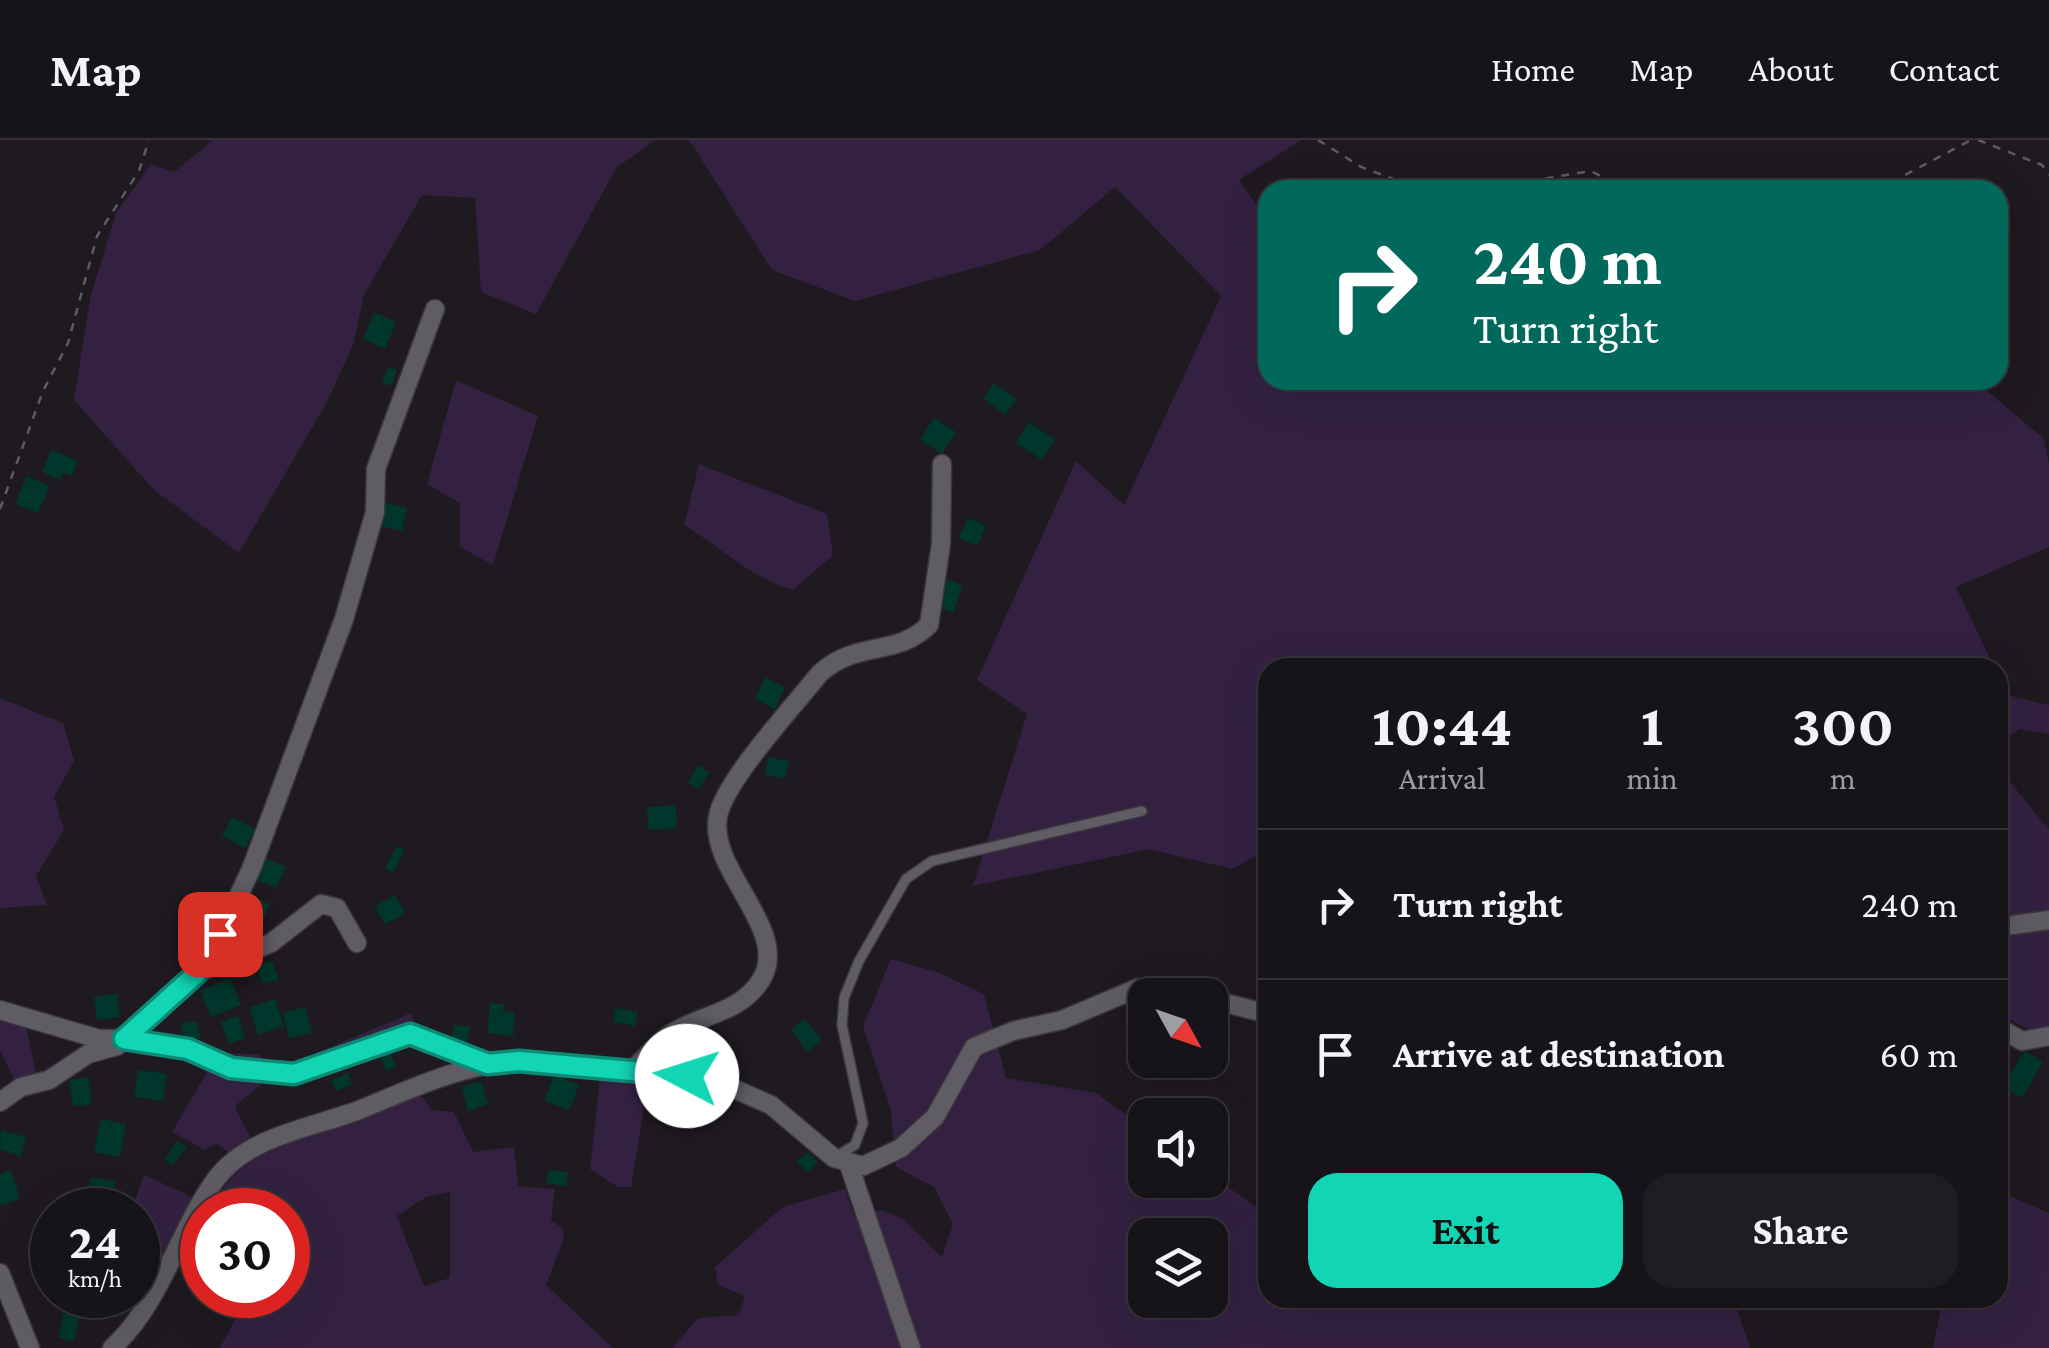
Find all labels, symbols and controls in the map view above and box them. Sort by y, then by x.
text: Map [50,43,142,96]
text: Home [1491,50,1575,89]
text: Map [1630,50,1693,89]
text: About [1748,50,1834,89]
text: Contact [1889,50,1999,89]
icon: right [1308,220,1438,350]
text: 240 m [1473,221,1662,299]
text: Turn right [1473,303,1658,353]
text: 10:44 [1372,691,1512,758]
text: 1 [1641,691,1663,758]
text: 300 [1792,691,1894,758]
text: Arrival [1399,760,1486,796]
text: min [1626,760,1678,796]
text: m [1830,760,1856,796]
icon: right [1308,877,1363,932]
text: Turn right [1393,883,1562,925]
text: 240 m [1861,883,1958,925]
pin [178,892,263,977]
icon: arrive [193,907,248,962]
north arrow [1128,978,1228,1078]
map controls [1128,978,1228,1318]
position arrow [635,1024,739,1128]
icon: arrive [1308,1027,1363,1082]
text: Arrive at destination [1393,1033,1725,1075]
text: 60 m [1880,1033,1958,1075]
button: sound [1128,1098,1228,1198]
button: Exit [1308,1173,1623,1288]
button: Share [1643,1173,1958,1288]
speed limit sign: 30 [180,1188,310,1318]
text: 24 [69,1213,121,1269]
button: layers [1128,1218,1228,1318]
text: km/h [68,1265,122,1292]

